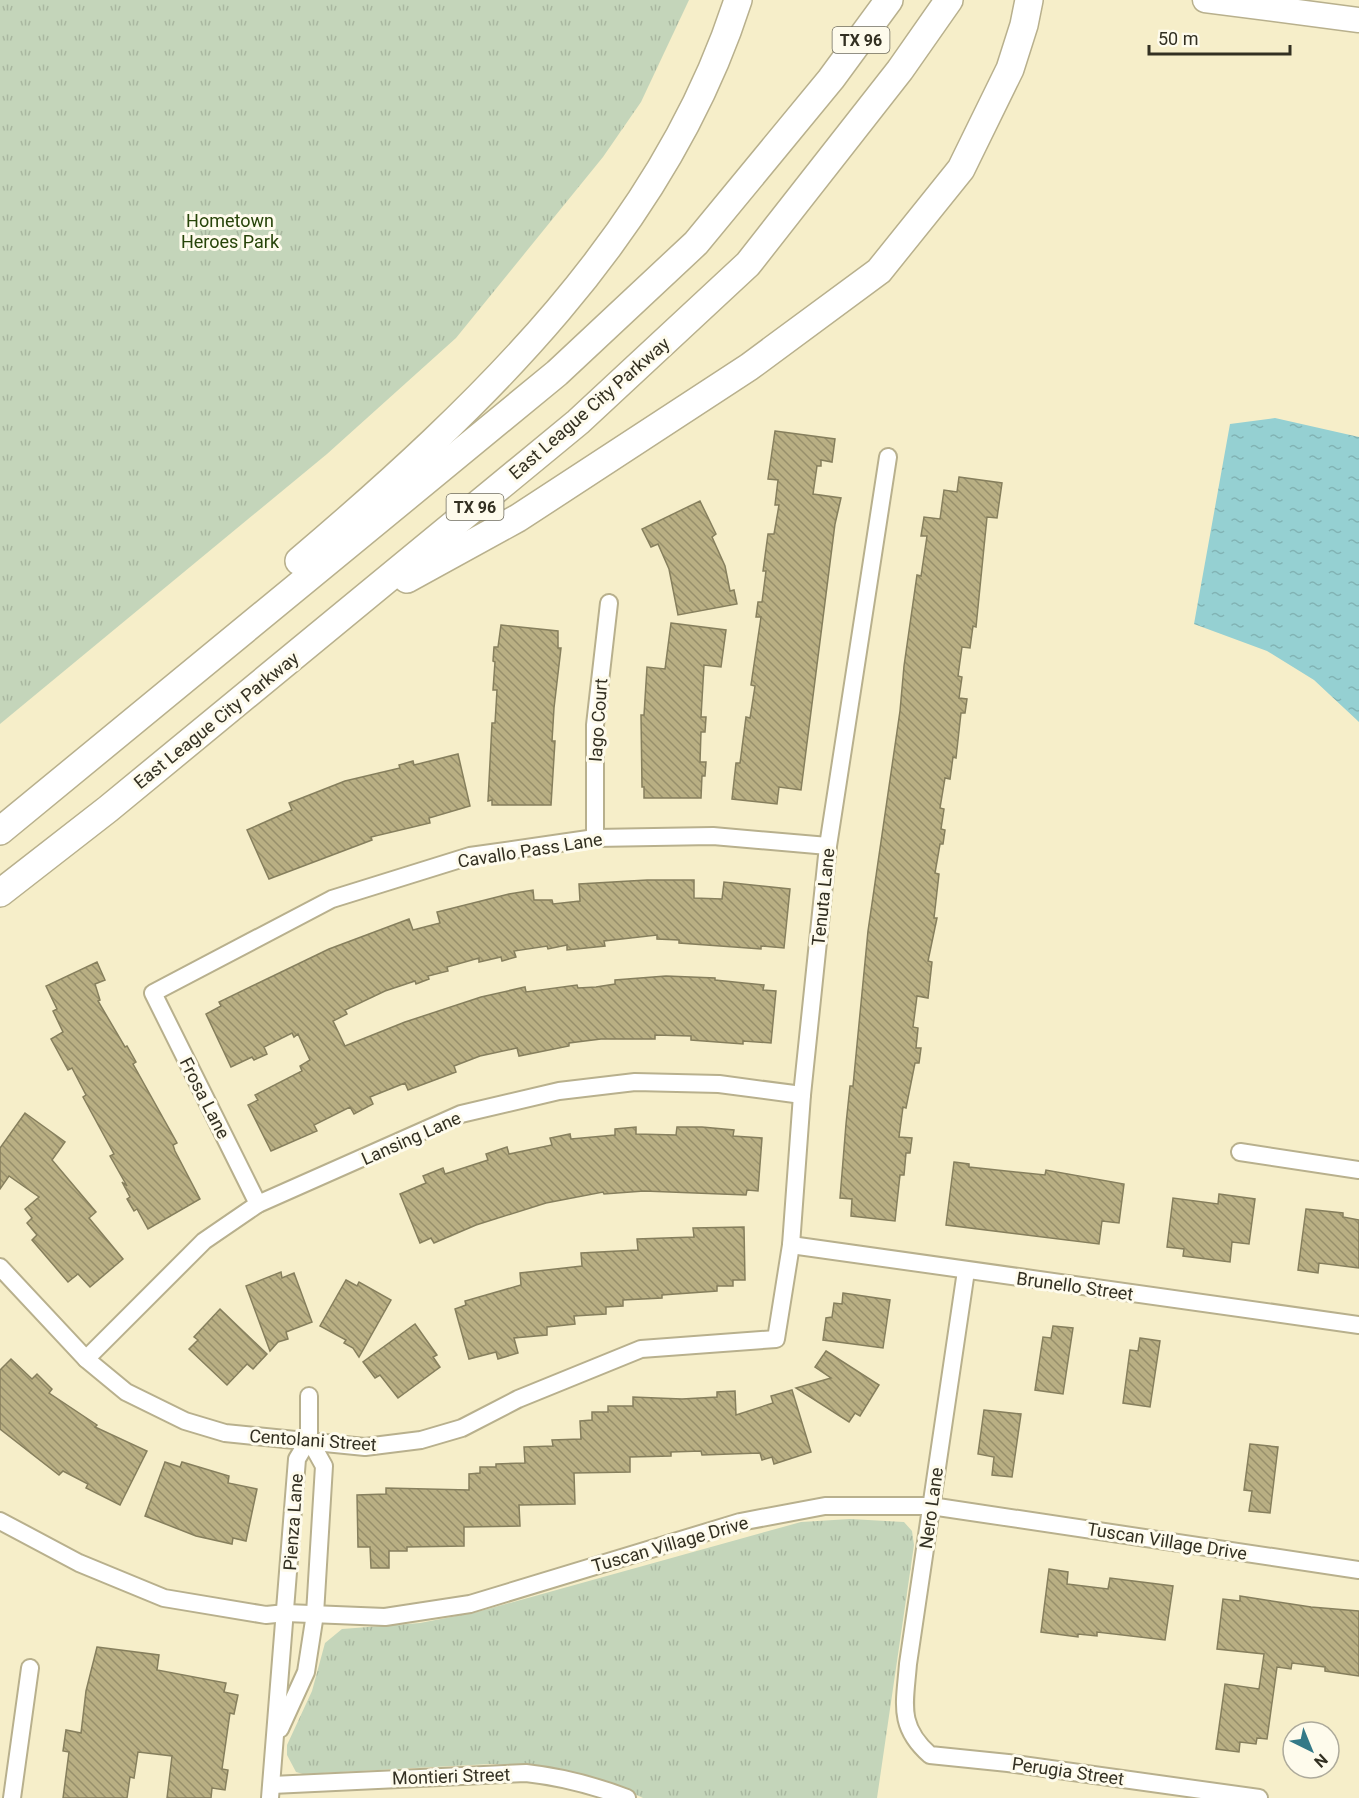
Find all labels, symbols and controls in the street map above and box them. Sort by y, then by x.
scale bar [1149,18,1290,56]
road number: TX 96 [832,27,890,53]
text: 50 m [1158,28,1198,49]
park label: Hometown Heroes Park [181,210,280,252]
street label: East League City Parkway [504,332,674,483]
road number: TX 96 [446,494,504,520]
street label: East League City Parkway [129,647,303,793]
street label: Iago Court [585,677,611,763]
street label: Cavallo Pass Lane [456,828,604,872]
street label: Tenuta Lane [807,847,839,947]
street label: Frosa Lane [176,1054,234,1142]
street label: Lansing Lane [358,1107,464,1169]
street label: Brunello Street [1015,1267,1135,1305]
street label: Centolani Street [249,1425,377,1455]
street label: Nero Lane [915,1466,947,1550]
street label: Pienza Lane [279,1473,307,1571]
street label: Tuscan Village Drive [589,1512,751,1576]
street label: Tuscan Village Drive [1086,1518,1248,1564]
north arrow [1281,1720,1341,1780]
text: N [1310,1750,1331,1771]
street label: Perugia Street [1011,1753,1126,1789]
street label: Montieri Street [392,1763,511,1789]

